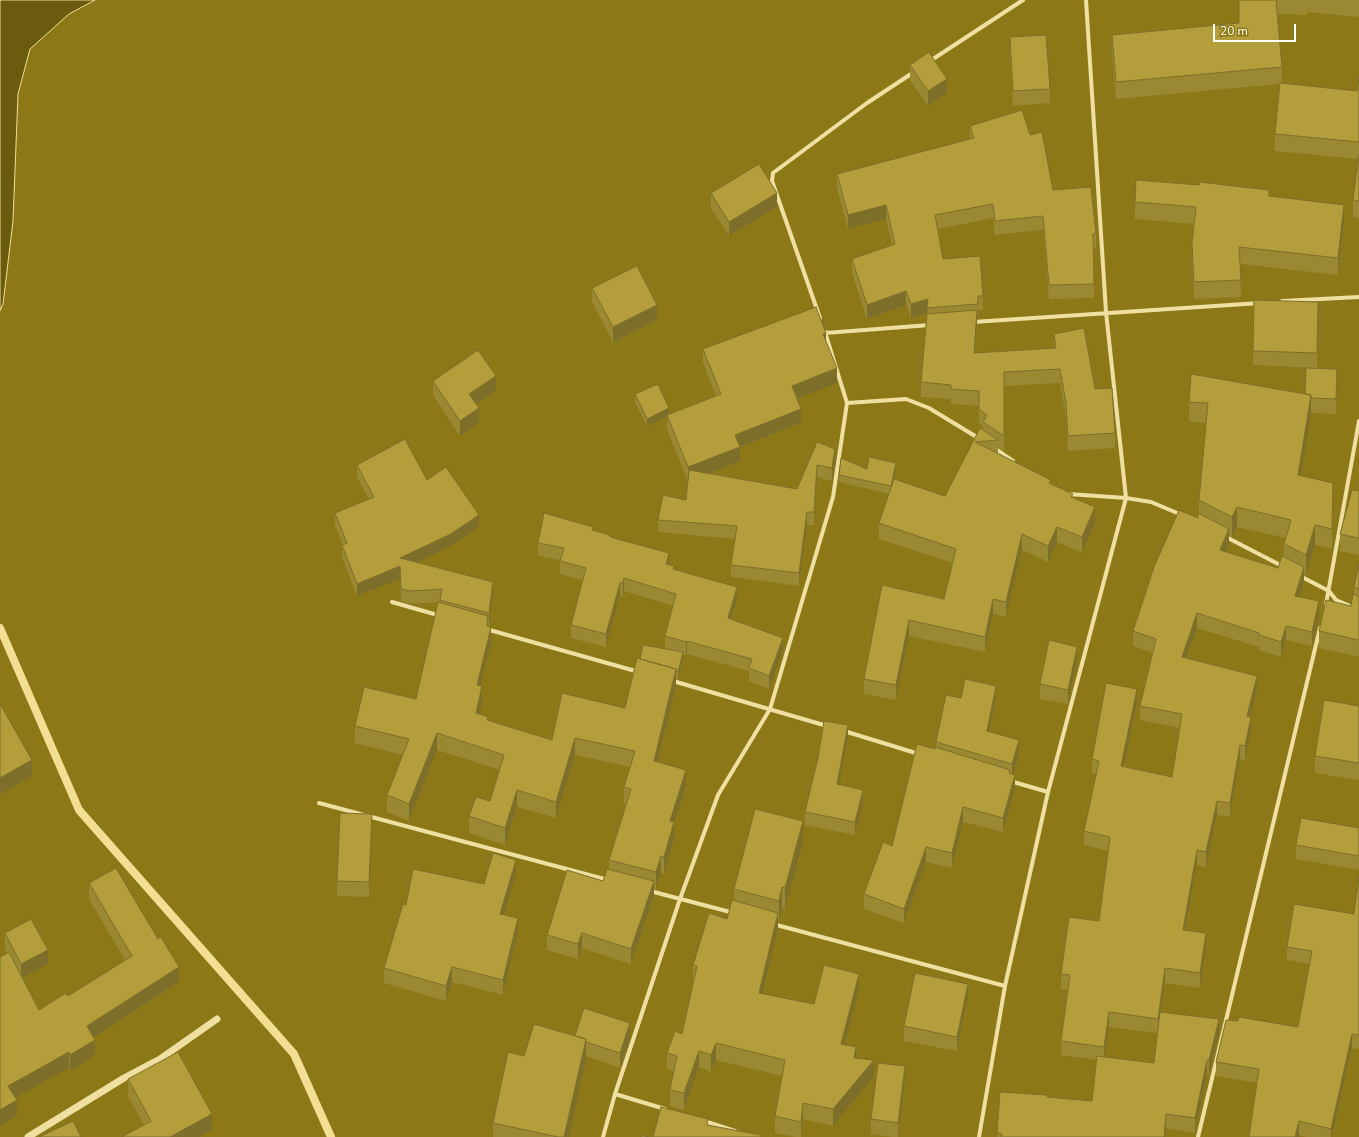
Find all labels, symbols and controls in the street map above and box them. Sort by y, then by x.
scale bar [1215,16,1298,42]
text: 20 m [1220,23,1248,39]

